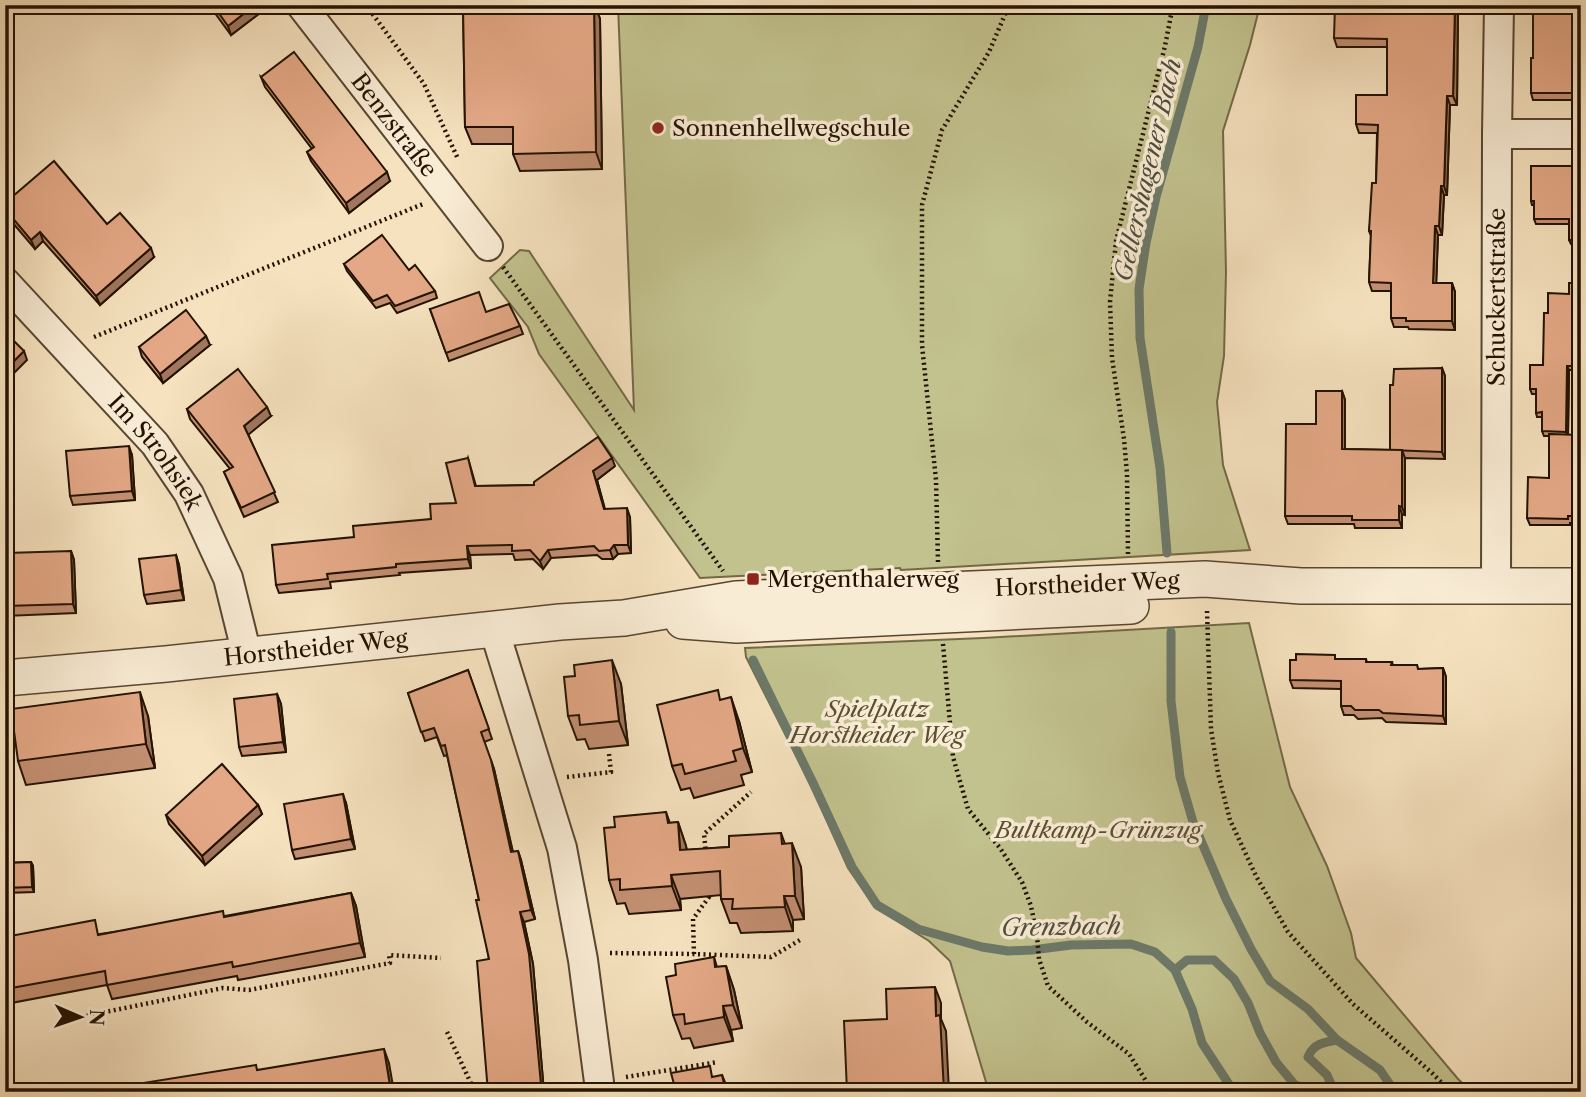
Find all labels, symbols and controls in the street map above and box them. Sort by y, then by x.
water label: Gellershagener Bach [1108,56,1187,284]
street label: Benzstraße [345,68,443,183]
place label: Sonnenhellwegschule [672,114,910,142]
marker: Sonnenhellwegschule [650,120,666,136]
street label: Schuckertstraße [1482,208,1511,386]
street label: Im Strohsiek [102,389,209,516]
place label: Mergenthalerweg [767,565,960,593]
street label: Horstheider Weg [994,566,1181,602]
marker: Mergenthalerweg [745,571,761,587]
street label: Horstheider Weg [222,624,410,672]
park label: Spielplatz Horstheider Weg [788,695,967,749]
park label: Bultkamp-Grünzug [993,816,1203,844]
water label: Grenzbach [1001,911,1121,942]
north arrow [46,982,116,1052]
text: N [85,1009,108,1026]

